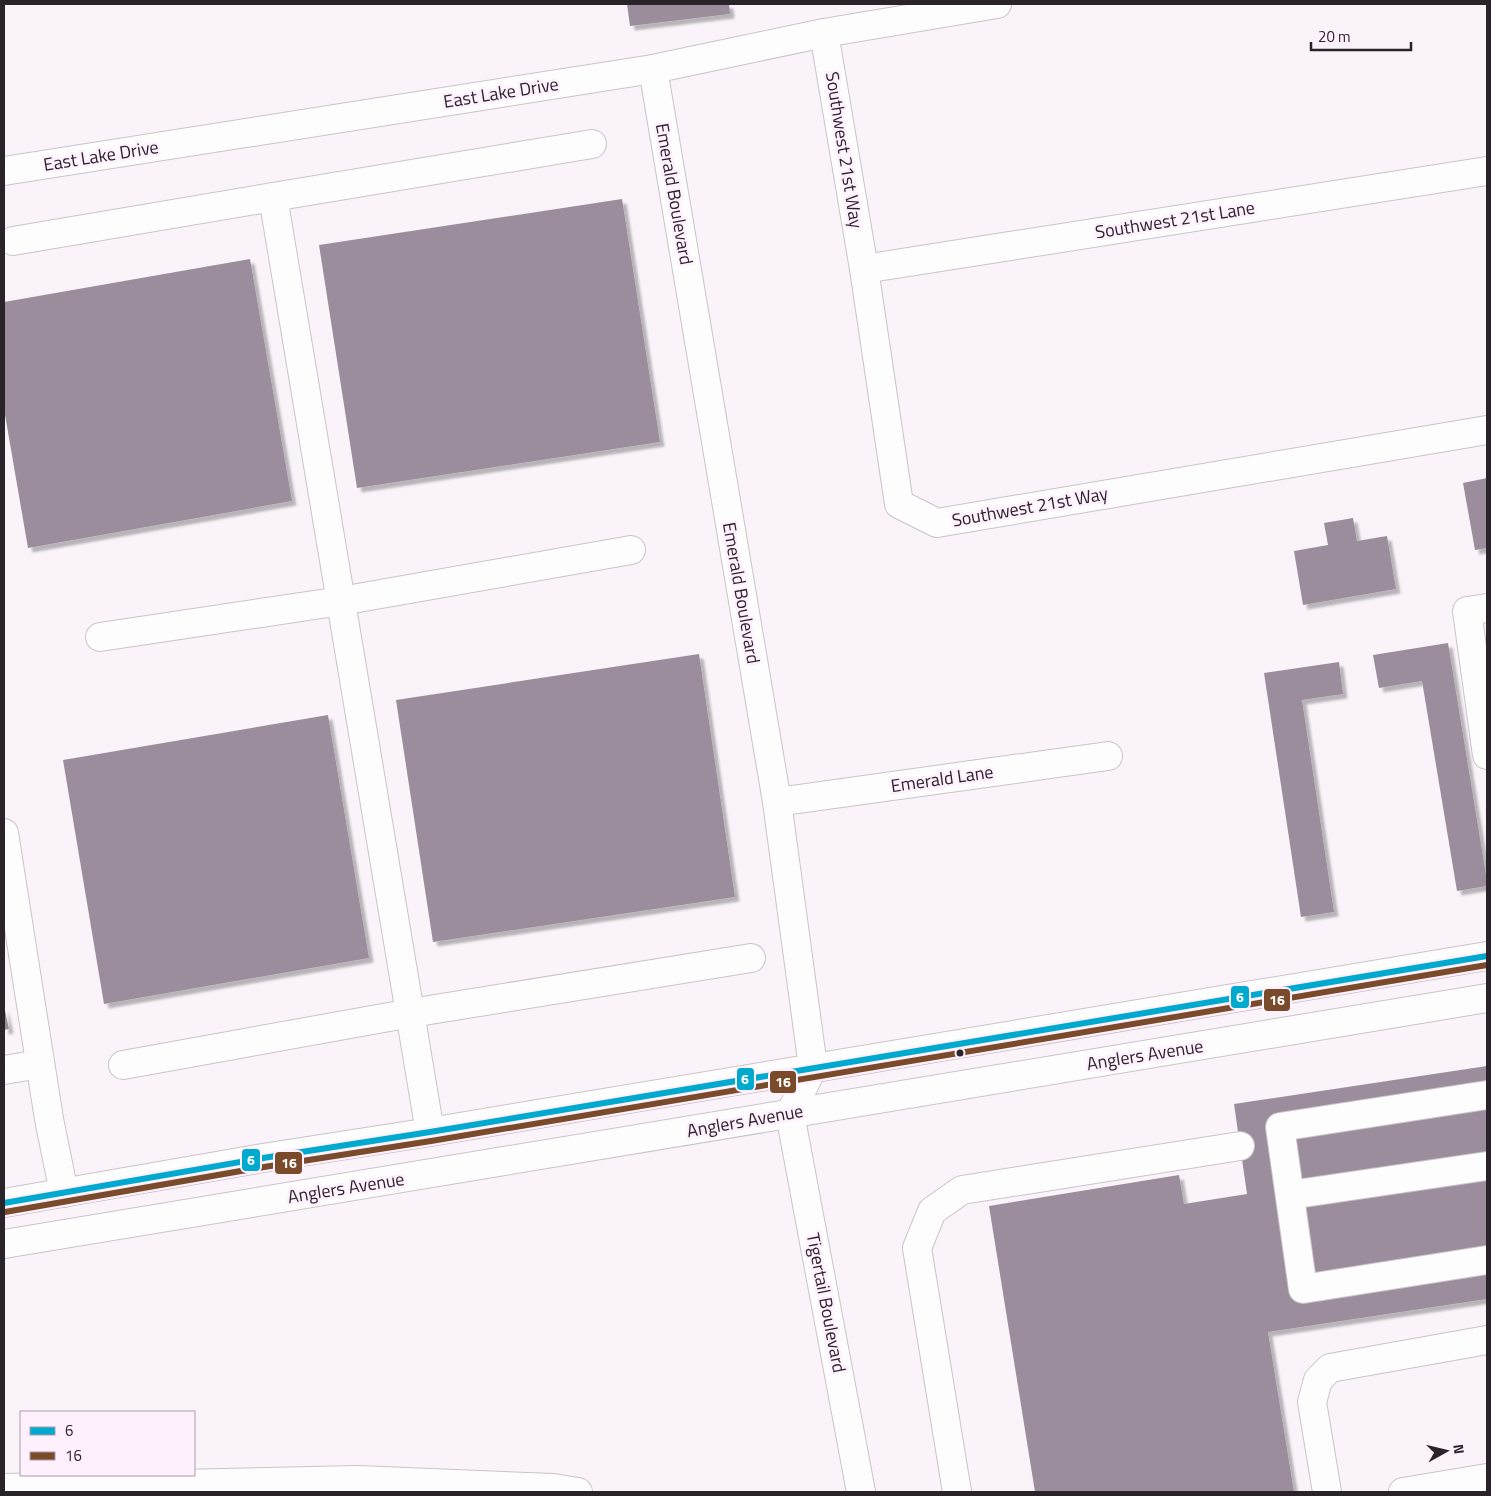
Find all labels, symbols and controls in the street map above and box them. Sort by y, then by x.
scale bar [1311,20,1411,52]
text: 20 m [1318,25,1351,48]
street label: East Lake Drive [441,70,560,115]
street label: Southwest 21st Way [819,70,870,230]
street label: Emerald Boulevard [649,121,700,267]
street label: East Lake Drive [41,133,160,178]
street label: Southwest 21st Lane [1093,194,1257,245]
street label: Southwest 21st Way [950,479,1110,534]
street label: Emerald Boulevard [716,520,767,666]
street label: Emerald Lane [889,758,995,799]
line badge: 6 [1230,985,1250,1009]
text: 6 [1236,986,1244,1007]
line badge: 16 [1263,988,1291,1012]
text: 16 [1269,989,1285,1010]
street label: Anglers Avenue [1085,1032,1205,1077]
unlabelled marker [955,1048,965,1058]
line badge: 6 [736,1067,755,1091]
text: 6 [741,1068,749,1089]
line badge: 16 [769,1070,797,1094]
text: 16 [775,1071,791,1092]
street label: Anglers Avenue [685,1097,805,1144]
line badge: 6 [241,1148,261,1172]
text: 6 [247,1149,255,1170]
line badge: 16 [274,1151,303,1175]
text: 16 [281,1152,297,1173]
street label: Anglers Avenue [286,1165,406,1210]
street label: Tigertail Boulevard [800,1231,853,1375]
legend [20,1411,195,1476]
text: 6 [65,1419,73,1442]
north arrow [1421,1426,1471,1476]
text: N [1448,1443,1470,1455]
text: 16 [65,1444,82,1467]

